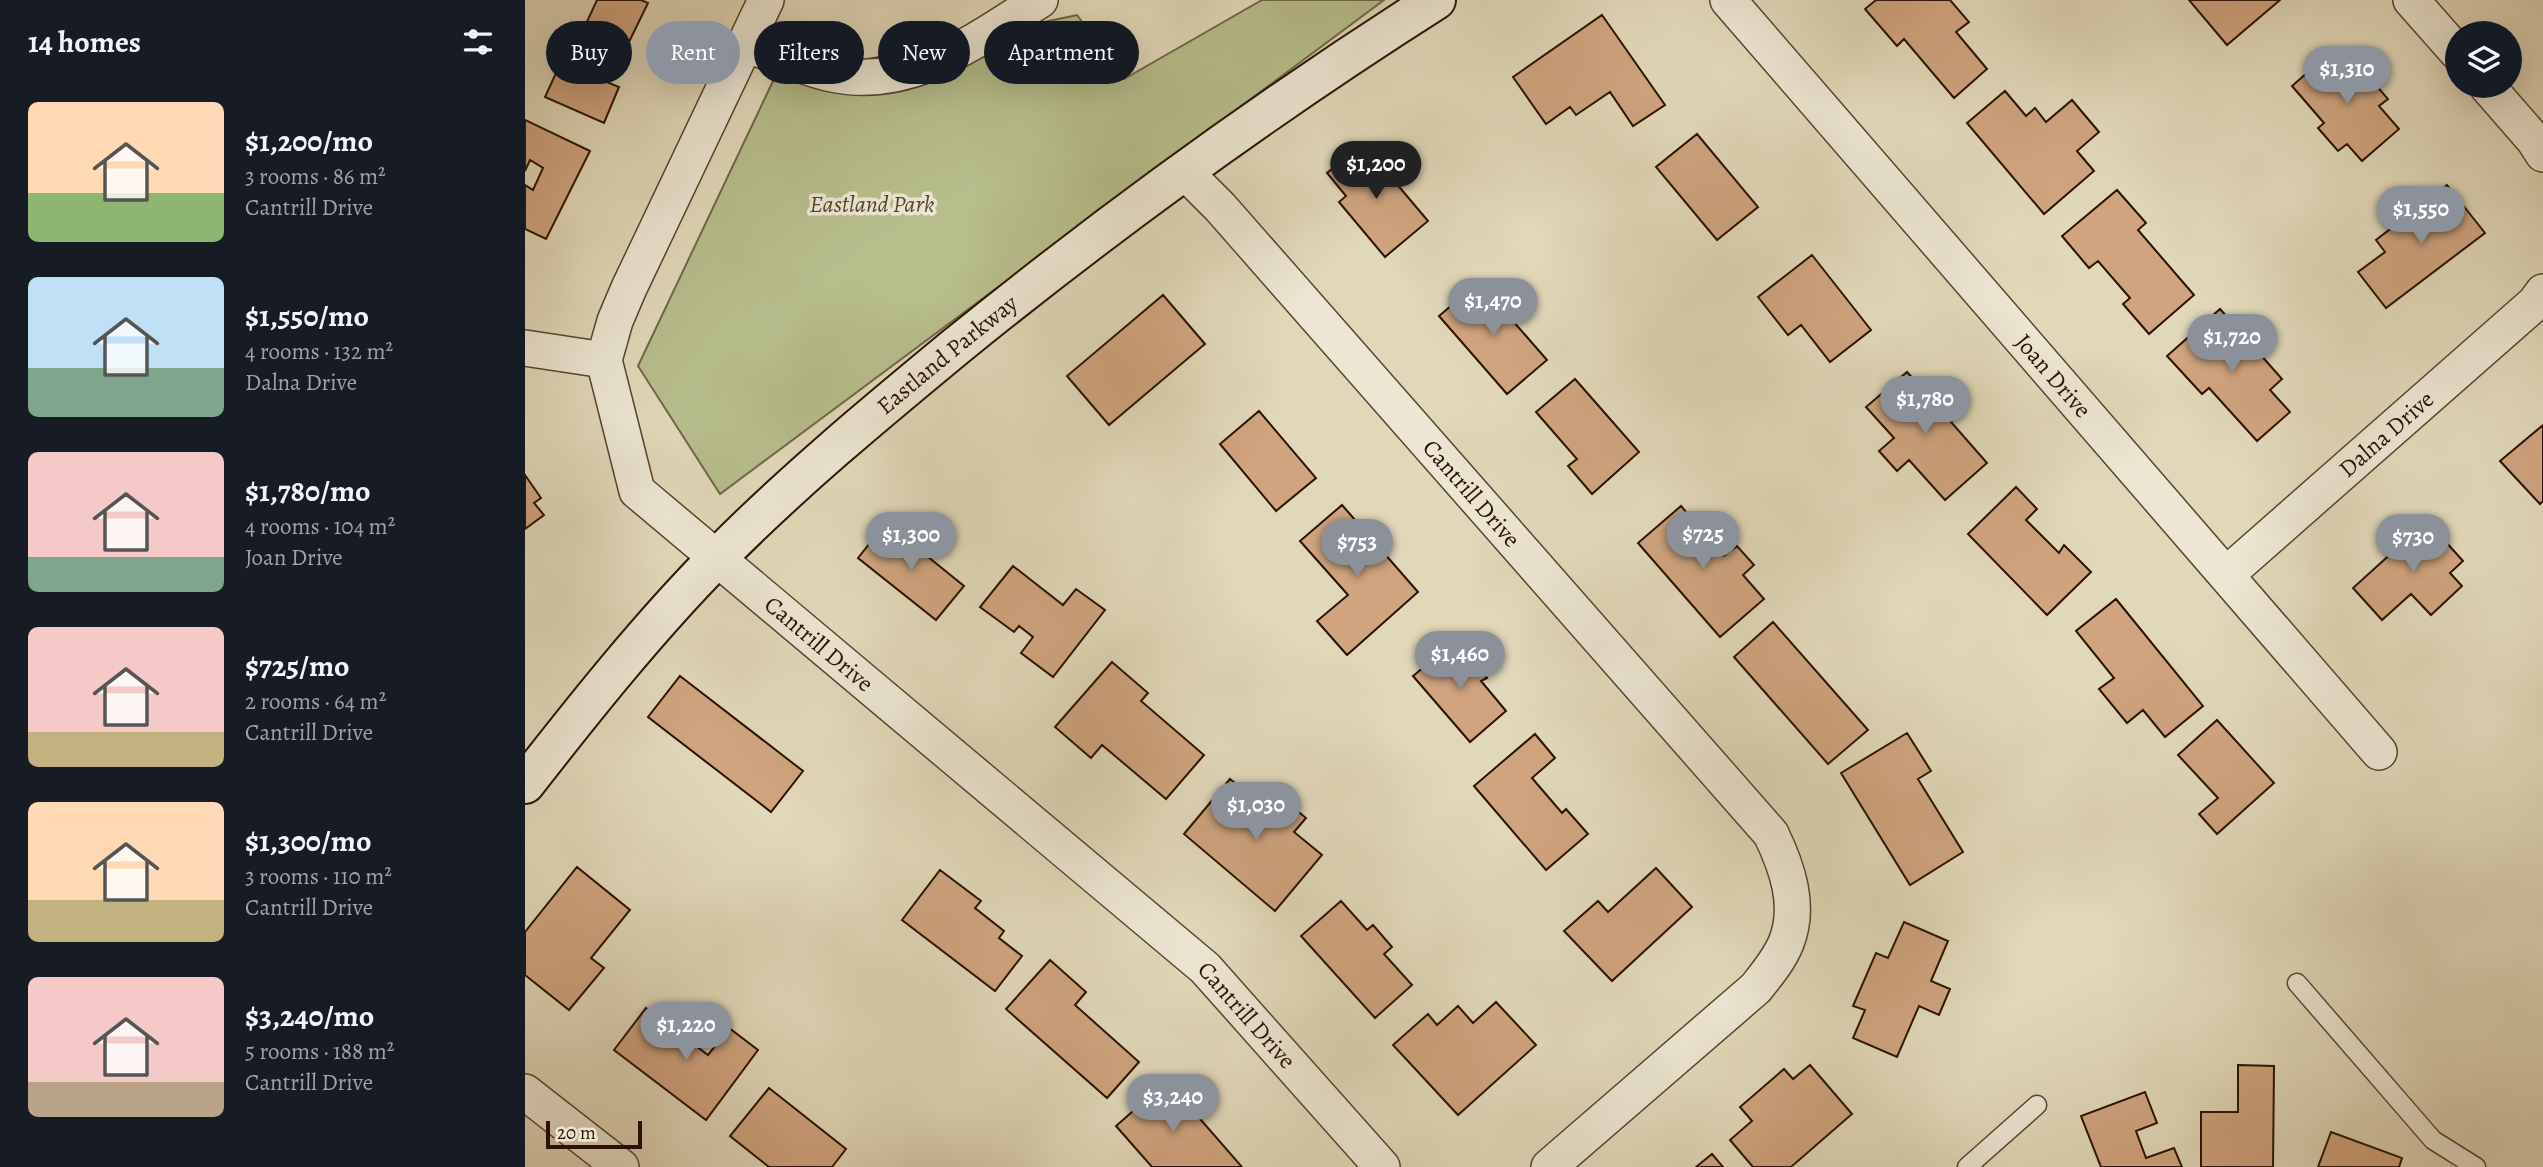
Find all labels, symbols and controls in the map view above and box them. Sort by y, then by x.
chip: Buy [546,21,632,84]
chip: Rent [646,21,740,84]
chip: Filters [754,21,864,84]
chip: New [878,21,970,84]
chip: Apartment [984,21,1139,84]
map controls [2445,21,2522,98]
button: layers [2445,21,2522,98]
text: 14 homes [28,22,141,62]
icon: filters [459,23,497,61]
pin: $1,310 [2290,46,2404,106]
text: $1,310 [2320,53,2374,84]
text: $1,200/mo [245,121,373,161]
icon: home [84,130,168,214]
pin: $1,200 [1319,142,1433,201]
text: $1,200 [1346,148,1406,179]
text: 3 rooms · 86 m² [245,161,386,192]
pin: $1,550 [2364,187,2478,246]
park label: Eastland Park [810,188,935,220]
text: Cantrill Drive [245,192,373,223]
text: $1,550 [2393,193,2449,224]
pin: $1,470 [1436,278,1550,338]
text: $1,470 [1464,285,1522,316]
street label: Eastland Parkway [870,287,1024,422]
text: $1,550/mo [245,296,369,336]
icon: home [84,305,168,389]
pin: $1,720 [2175,314,2289,374]
text: $1,720 [2203,321,2261,352]
street label: Joan Drive [2008,327,2099,425]
text: 4 rooms · 132 m² [245,336,393,367]
text: Dalna Drive [245,367,357,398]
pin: $1,780 [1868,376,1982,436]
text: $1,780 [1896,383,1954,414]
street label: Dalna Drive [2332,383,2441,485]
street label: Cantrill Drive [1415,432,1528,554]
text: $1,780/mo [245,471,371,511]
icon: home [84,480,168,564]
text: 4 rooms · 104 m² [245,511,395,542]
pin: $1,300 [854,512,968,572]
pin: $725 [1662,512,1744,571]
pin: $730 [2372,514,2454,574]
text: $725 [1682,518,1724,549]
text: $1,300 [882,519,940,550]
pin: $753 [1316,520,1398,579]
text: $730 [2392,521,2434,552]
text: $753 [1337,526,1377,557]
text: Joan Drive [245,542,343,573]
street label: Cantrill Drive [757,589,880,699]
pin: $1,460 [1403,632,1517,691]
text: $1,460 [1431,638,1489,669]
text: $725/mo [245,646,350,686]
icon: home [84,655,168,739]
text: 2 rooms · 64 m² [245,686,386,717]
text: Cantrill Drive [245,717,373,748]
pin: $1,030 [1199,782,1313,842]
text: $1,030 [1227,789,1285,820]
text: $1,300/mo [245,821,371,861]
icon: home [84,830,168,914]
text: 3 rooms · 110 m² [245,861,392,892]
text: Cantrill Drive [245,892,373,923]
street label: Cantrill Drive [1190,954,1303,1076]
text: $3,240/mo [245,996,374,1036]
pin: $1,220 [629,1002,743,1062]
icon: home [84,1005,168,1089]
text: $1,220 [657,1009,715,1040]
text: 5 rooms · 188 m² [245,1036,394,1067]
text: Cantrill Drive [245,1067,373,1098]
pin: $3,240 [1116,1074,1230,1134]
text: $3,240 [1143,1081,1203,1112]
scale bar [546,1118,642,1150]
text: 20 m [557,1120,596,1146]

